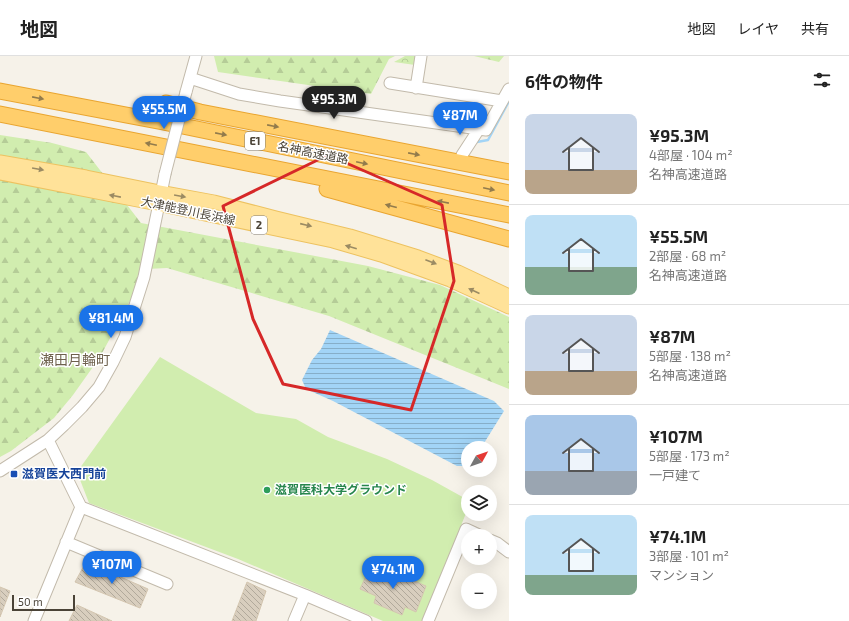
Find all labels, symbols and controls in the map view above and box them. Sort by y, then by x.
text: 地図 [20,17,58,40]
text: 地図 [687,20,715,37]
text: レイヤ [737,20,779,37]
text: 共有 [801,20,829,37]
icon: filters [811,69,833,91]
text: 6件の物件 [525,71,603,91]
pin: ¥95.3M [301,86,367,120]
text: ¥95.3M [311,91,357,107]
one-way arrow [32,95,44,101]
pin: ¥55.5M [131,96,197,130]
text: ¥55.5M [141,101,187,117]
pin: ¥87M [436,102,484,136]
text: ¥87M [442,107,478,123]
one-way arrow [267,123,279,129]
text: ¥95.3M [649,125,709,145]
icon: home [557,130,605,178]
one-way arrow [215,131,227,137]
road number: E1 [245,132,265,150]
street label: 名神高速道路 [277,138,350,166]
one-way arrow [145,141,157,147]
text: 4部屋 · 104 m² [649,147,733,163]
one-way arrow [408,151,420,157]
one-way arrow [356,160,368,166]
one-way arrow [32,166,45,172]
text: 名神高速道路 [649,166,727,182]
one-way arrow [483,186,495,192]
one-way arrow [109,192,121,198]
street label: 大津能登川長浜線 [140,193,237,227]
one-way arrow [174,193,186,199]
one-way arrow [437,199,449,205]
one-way arrow [384,203,396,209]
road number: 2 [251,216,267,234]
one-way arrow [300,223,313,229]
text: ¥55.5M [649,226,708,246]
icon: home [557,231,605,279]
one-way arrow [345,244,357,250]
text: 2部屋 · 68 m² [649,248,726,264]
one-way arrow [425,260,437,266]
text: 名神高速道路 [649,267,727,283]
one-way arrow [468,288,479,294]
pin: ¥81.4M [78,305,144,339]
text: ¥81.4M [88,310,134,326]
text: ¥87M [649,326,695,346]
icon: home [557,331,605,379]
text: 5部屋 · 138 m² [649,348,731,364]
district label: 瀬田月輪町 [40,351,110,368]
text: 名神高速道路 [649,367,727,383]
text: ¥107M [649,426,703,446]
icon: home [557,431,605,479]
north arrow [461,441,497,477]
map controls [461,441,497,609]
text: 5部屋 · 173 m² [649,448,730,464]
place label: 滋賀医大西門前 [22,466,106,480]
text: 一戸建て [649,467,701,483]
marker: 滋賀医大西門前 [9,469,19,479]
place label: 滋賀医科大学グラウンド [275,482,407,496]
marker: 滋賀医科大学グラウンド [262,485,272,495]
button: layers [461,485,497,521]
text: ¥74.1M [649,526,706,546]
button: + [461,529,497,565]
icon: home [557,531,605,579]
text: 3部屋 · 101 m² [649,548,729,564]
pin: ¥107M [84,551,140,585]
text: ¥107M [91,556,133,572]
pin: ¥74.1M [360,556,426,590]
text: ¥74.1M [371,561,415,577]
text: マンション [649,567,714,583]
button: − [461,573,497,609]
scale bar [12,593,75,612]
text: 50 m [18,595,43,608]

